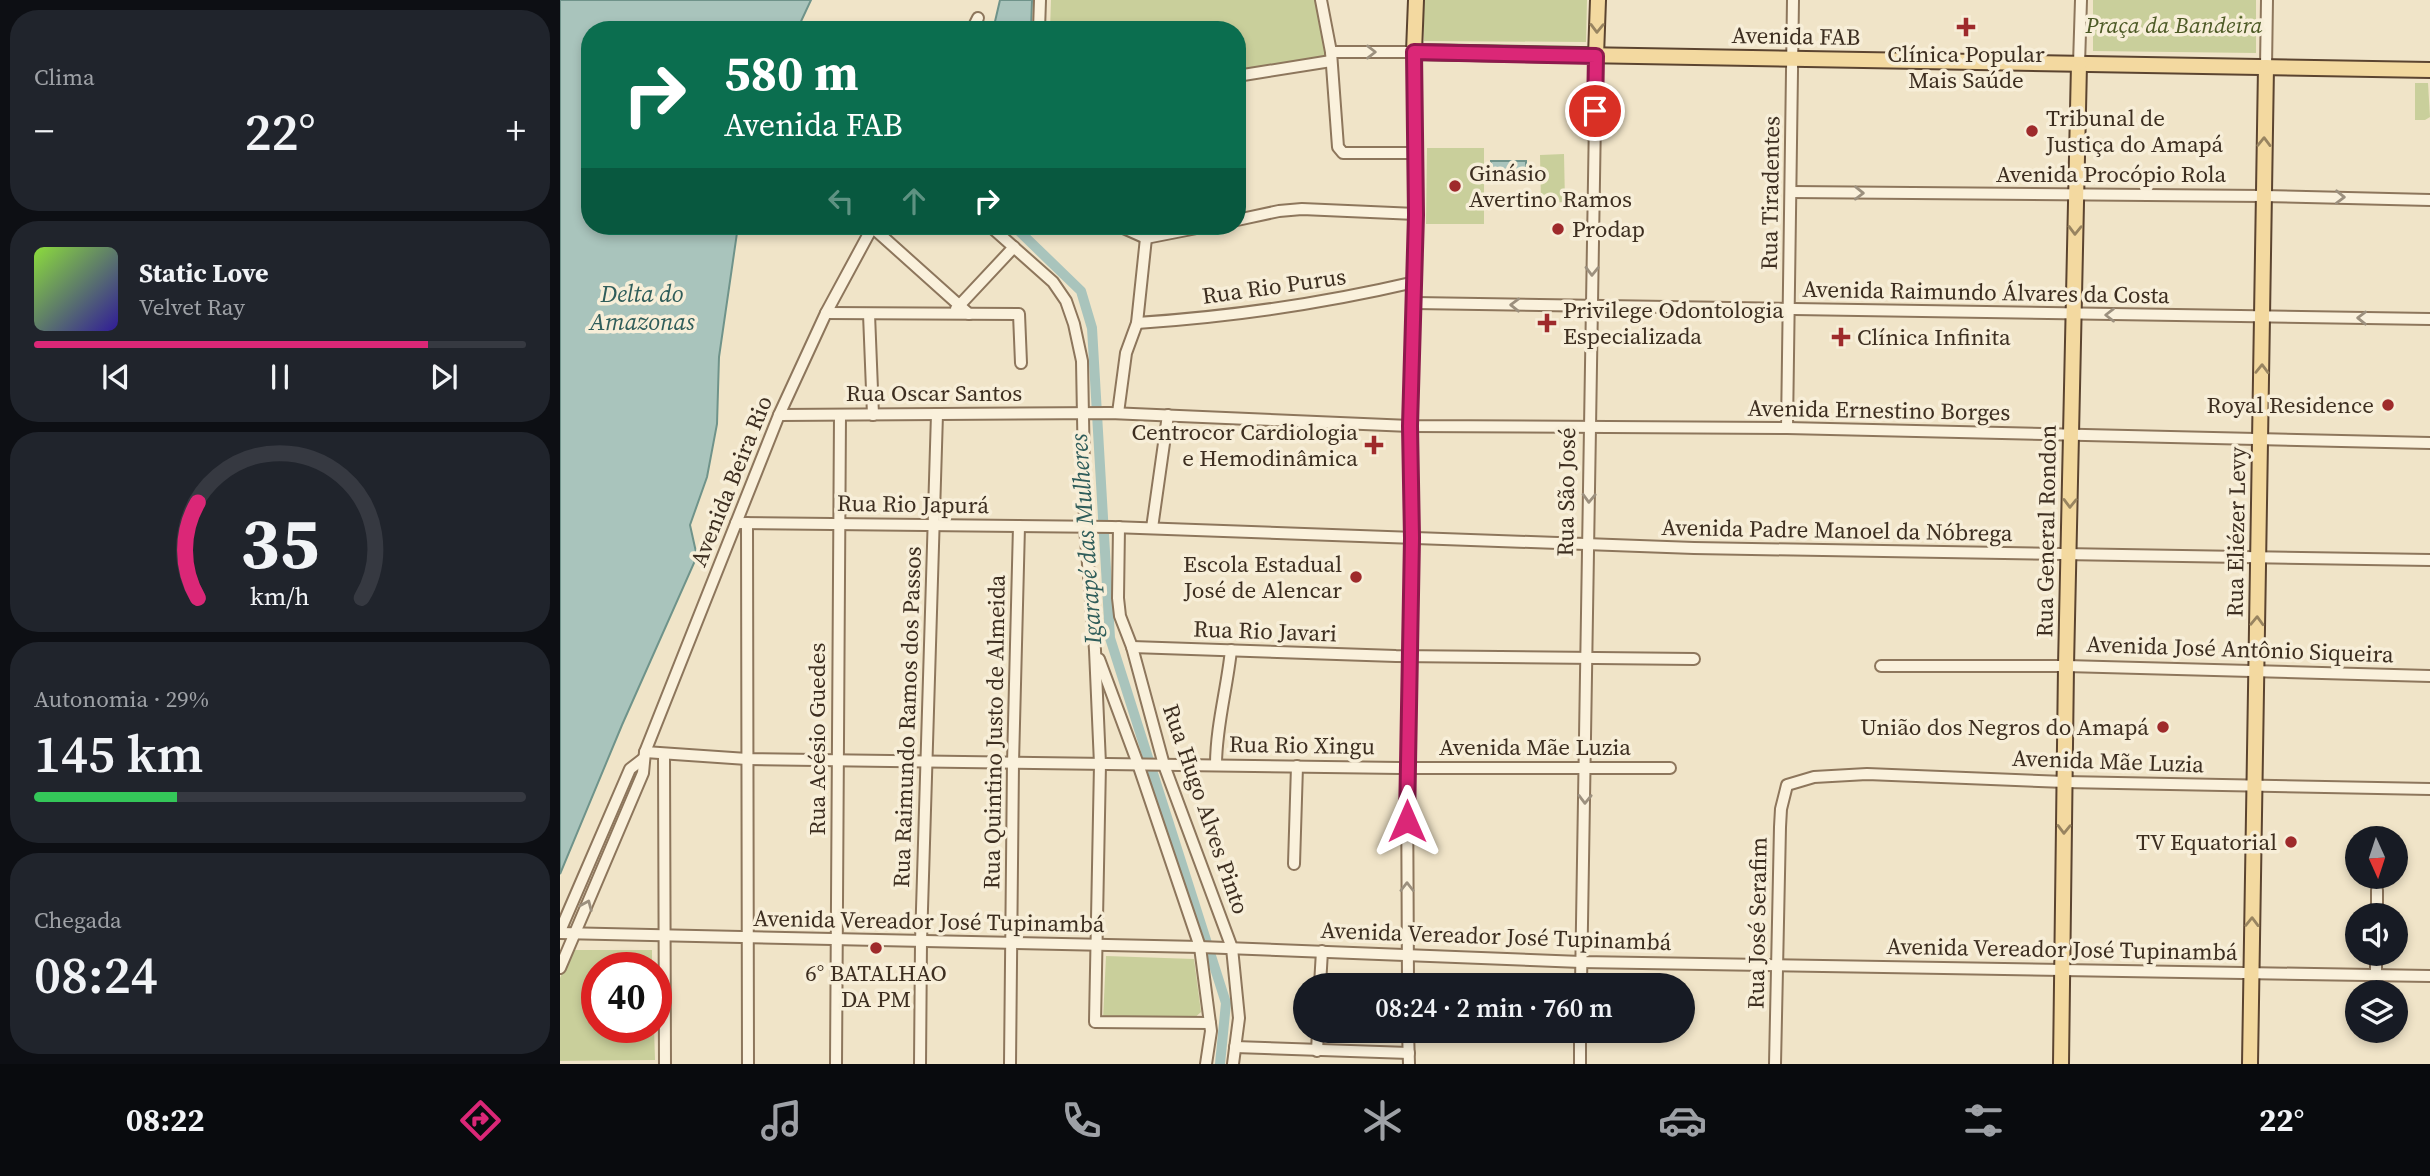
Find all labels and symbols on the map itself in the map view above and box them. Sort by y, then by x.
park label: Praça da Bandeira [2085,9,2263,41]
marker: Clínica Popular Mais Saúde [1956,17,1976,37]
street label: Avenida FAB [1731,19,1861,53]
one-way arrow [1589,23,1605,34]
place label: Clínica Popular Mais Saúde [1887,38,2045,96]
one-way arrow [1366,44,1376,60]
pin [1565,81,1625,141]
place label: Tribunal de Justiça do Amapá [2045,102,2224,160]
street label: Rua Tiradentes [1753,115,1787,270]
marker: Tribunal de Justiça do Amapá [2024,123,2040,139]
one-way arrow [2257,136,2272,147]
place label: Ginásio Avertino Ramos [1469,157,1632,215]
street label: Avenida Procópio Rola [1996,158,2226,190]
marker: Ginásio Avertino Ramos [1447,178,1463,194]
one-way arrow [1854,185,1865,201]
one-way arrow [2335,189,2346,205]
place label: Prodap [1572,213,1645,245]
marker: Prodap [1550,221,1566,237]
one-way arrow [2067,225,2083,236]
street label: Rua Rio Purus [1200,260,1348,312]
one-way arrow [1584,266,1599,277]
street label: Avenida Raimundo Álvares da Costa [1802,273,2170,311]
water label: Delta do Amazonas [587,277,695,338]
place label: Privilege Odontologia Especializada [1563,294,1784,352]
one-way arrow [1509,297,1520,313]
one-way arrow [2104,307,2115,323]
one-way arrow [2356,310,2367,326]
marker: Privilege Odontologia Especializada [1537,313,1557,333]
place label: Clínica Infinita [1857,321,2011,353]
marker: Clínica Infinita [1831,327,1851,347]
one-way arrow [2254,364,2269,375]
street label: Rua Oscar Santos [846,377,1022,409]
place label: Royal Residence [2207,389,2374,421]
street label: Avenida Beira Rio [682,391,780,571]
street label: Avenida Ernestino Borges [1747,392,2011,428]
marker: Royal Residence [2380,397,2396,413]
place label: Centrocor Cardiologia e Hemodinâmica [1132,416,1358,474]
street label: Rua General Rondon [2028,424,2064,638]
street label: Rua São José [1549,427,1583,557]
water label: Igarapé das Mulheres [1062,432,1109,647]
marker: Centrocor Cardiologia e Hemodinâmica [1364,435,1384,455]
street label: Rua Eliézer Levy [2219,446,2253,618]
street label: Rua Rio Japurá [837,487,990,521]
one-way arrow [1581,493,1596,504]
one-way arrow [2062,498,2077,509]
street label: Avenida Padre Manoel da Nóbrega [1661,511,2013,549]
street label: Rua Raimundo Ramos dos Passos [885,546,929,888]
place label: Escola Estadual José de Alencar [1183,548,1342,606]
marker: Escola Estadual José de Alencar [1348,569,1364,585]
street label: Rua Quintino Justo de Almeida [975,574,1013,890]
street label: Rua Rio Javari [1193,613,1337,650]
one-way arrow [2250,616,2265,627]
street label: Avenida José Antônio Siqueira [2086,628,2395,670]
street label: Rua Acésio Guedes [801,642,833,836]
street label: Rua Hugo Alves Pinto [1155,700,1257,918]
place label: União dos Negros do Amapá [1860,711,2149,743]
marker: União dos Negros do Amapá [2155,719,2171,735]
street label: Rua Rio Xingu [1229,728,1375,762]
street label: Avenida Mãe Luzia [1439,731,1631,763]
street label: Avenida Mãe Luzia [2011,742,2205,780]
position arrow [1370,784,1444,858]
one-way arrow [1577,794,1592,805]
one-way arrow [2056,824,2072,834]
place label: TV Equatorial [2136,826,2277,858]
north arrow [2345,826,2408,889]
marker: TV Equatorial [2283,834,2299,850]
street label: Rua José Serafim [1739,836,1775,1009]
one-way arrow [1399,881,1415,892]
one-way arrow [578,900,592,912]
street label: Avenida Vereador José Tupinambá [753,902,1105,940]
street label: Avenida Vereador José Tupinambá [1320,914,1672,958]
one-way arrow [2244,917,2260,927]
street label: Avenida Vereador José Tupinambá [1886,930,2238,968]
marker: 6° BATALHAO DA PM [868,940,884,956]
speed limit sign: 40 [581,952,672,1043]
place label: 6° BATALHAO DA PM [805,957,947,1015]

